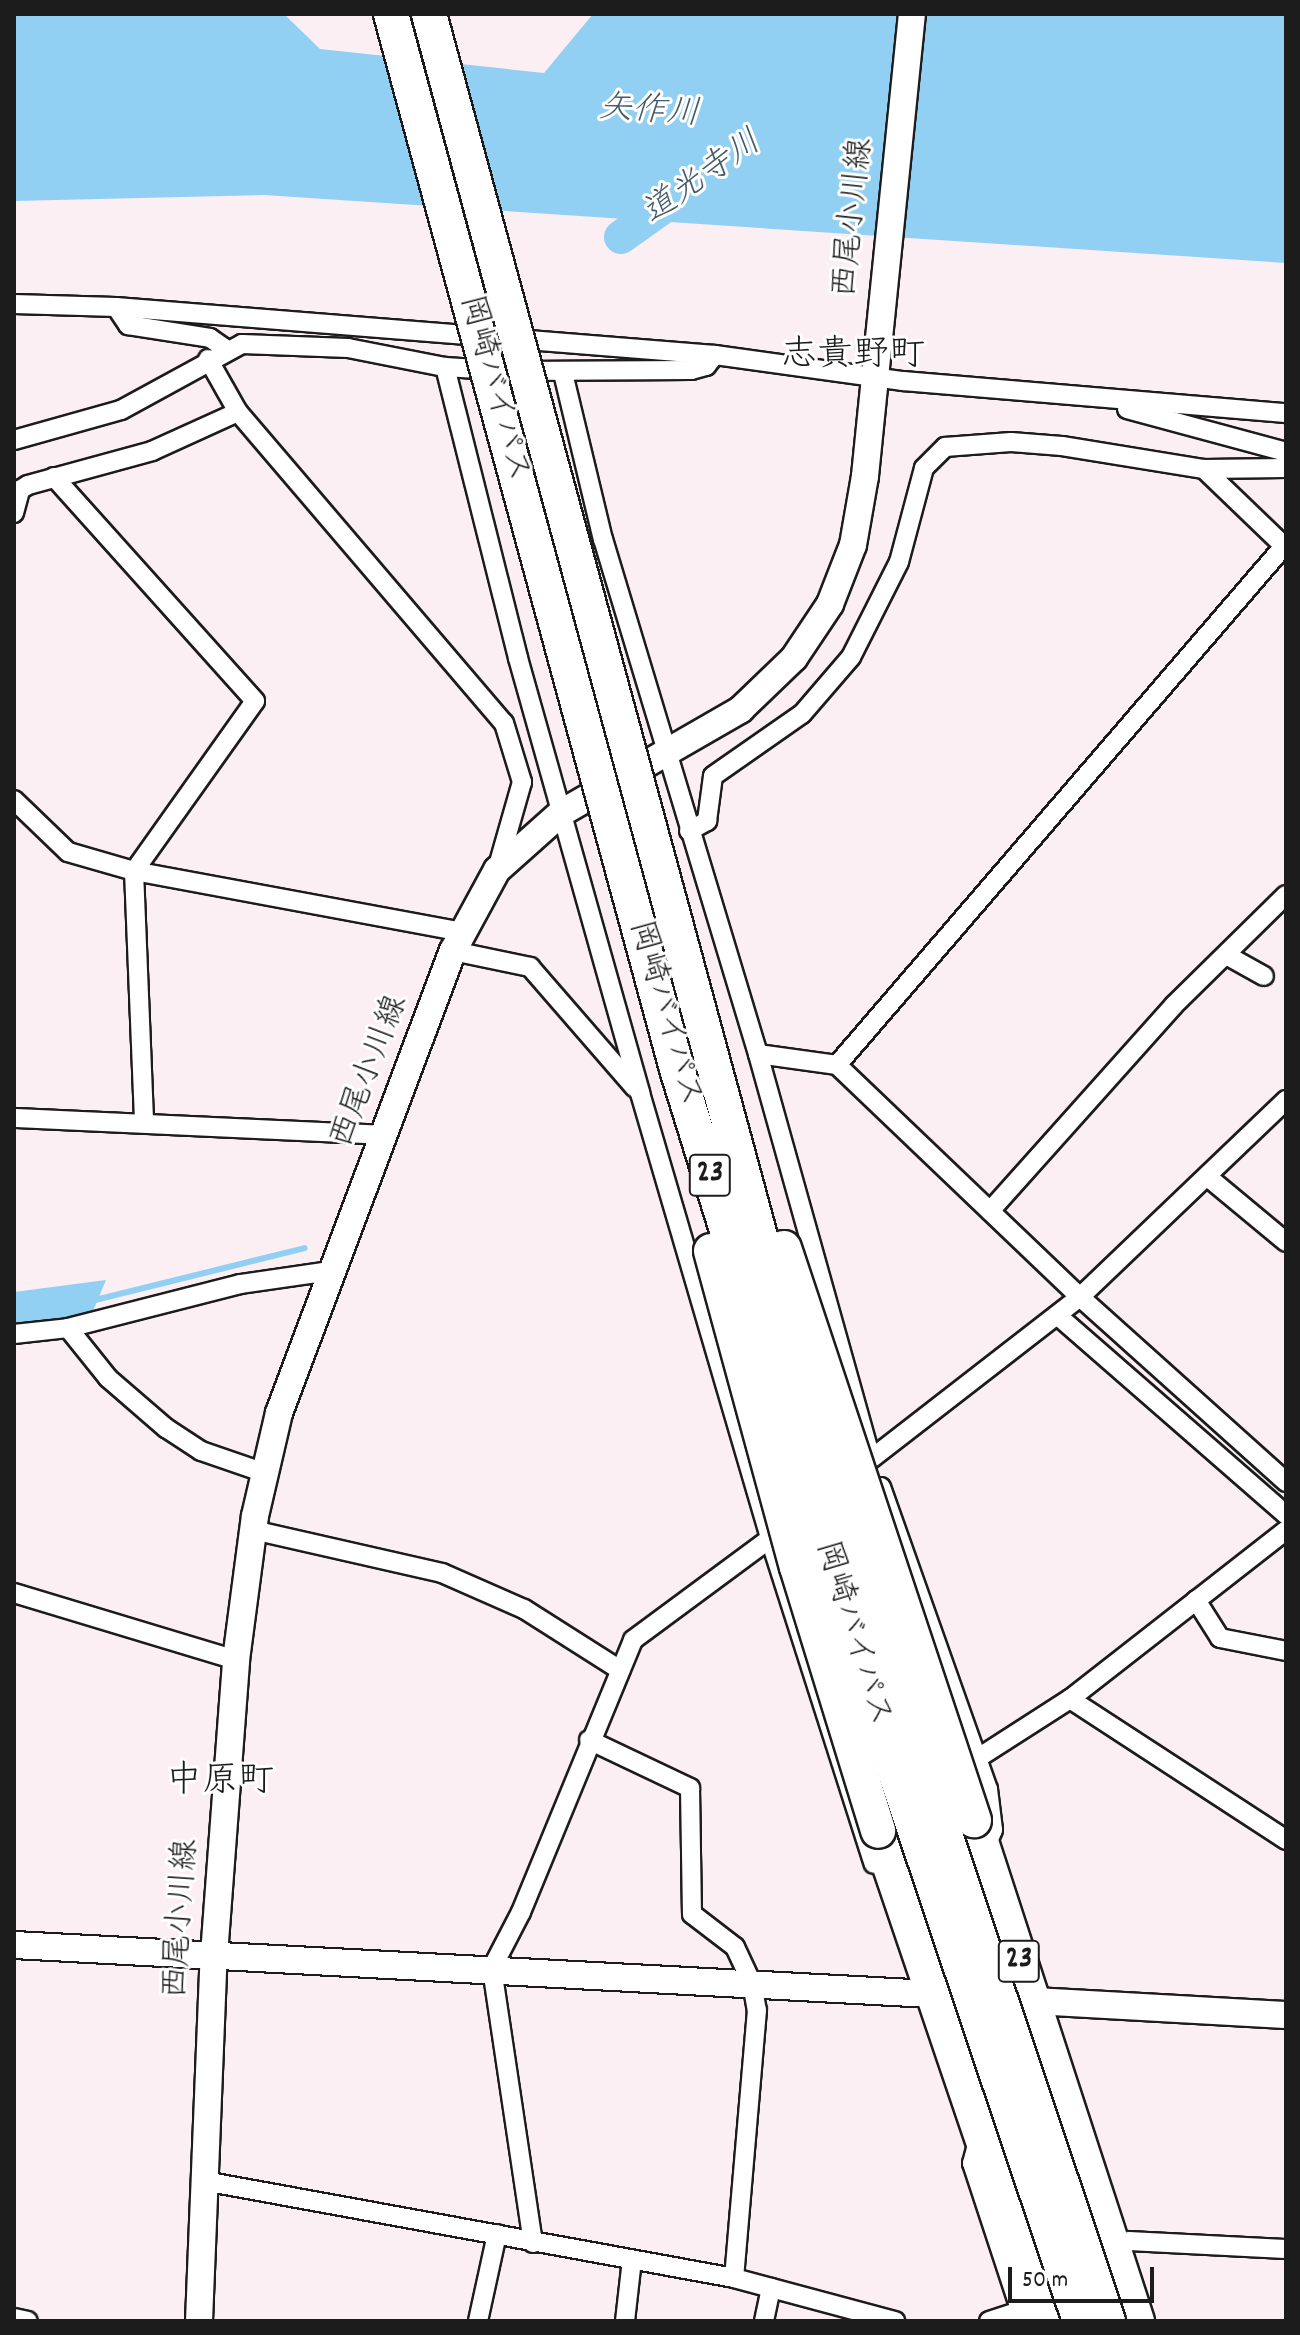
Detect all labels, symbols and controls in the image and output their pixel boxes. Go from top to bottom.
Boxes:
water label: 矢作川 [597,89,701,137]
water label: 道光寺川 [636,123,770,235]
street label: 西尾小川線 [828,136,882,300]
street label: 岡崎バイパス [450,291,536,487]
district label: 志貴野町 [781,336,925,380]
street label: 岡崎バイパス [619,916,709,1112]
street label: 西尾小川線 [324,990,418,1154]
road number: 23 [688,1149,732,1201]
street label: 岡崎バイパス [806,1537,898,1731]
district label: 中原町 [166,1762,274,1806]
street label: 西尾小川線 [158,1838,208,2000]
road number: 23 [997,1935,1041,1987]
scale bar [1012,2251,1158,2301]
text: 50 m [1022,2264,1068,2298]

